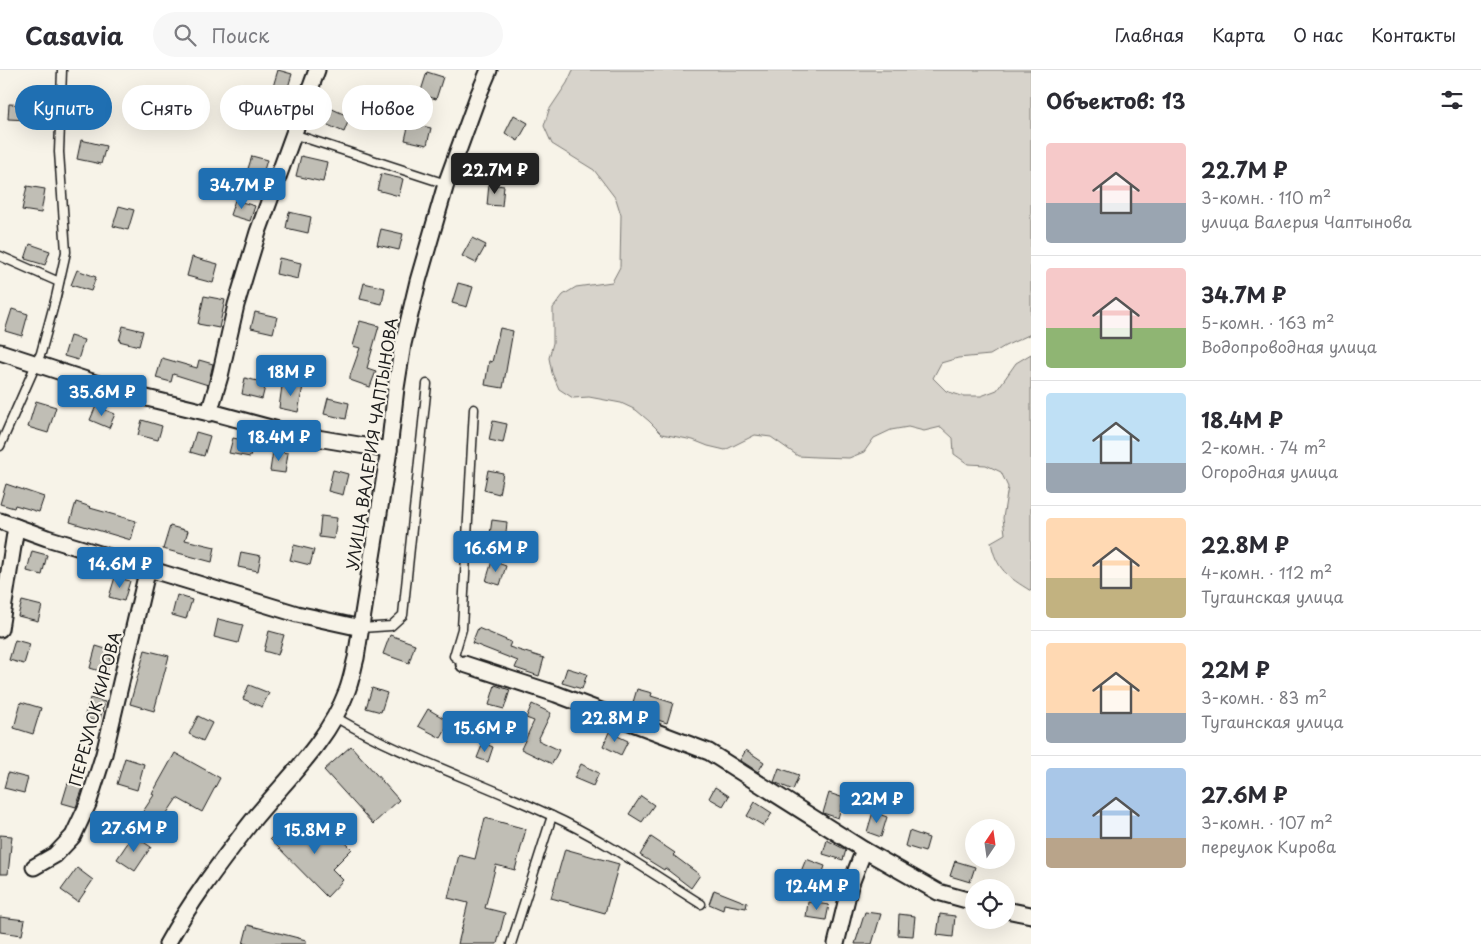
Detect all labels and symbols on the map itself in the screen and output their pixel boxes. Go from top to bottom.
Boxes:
pin: 22.7M ₽ [449,152,541,195]
pin: 34.7M ₽ [196,168,288,210]
street label: УЛИЦА ВАЛЕРИЯ ЧАПТЫНОВА [339,315,403,572]
pin: 18M ₽ [256,354,326,397]
pin: 35.6M ₽ [56,374,148,417]
pin: 18.4M ₽ [233,420,325,462]
pin: 16.6M ₽ [450,530,542,573]
pin: 14.6M ₽ [74,546,166,589]
street label: ПЕРЕУЛОК КИРОВА [62,628,126,789]
pin: 22.8M ₽ [569,700,661,743]
pin: 15.6M ₽ [439,710,531,753]
pin: 22M ₽ [842,782,912,824]
pin: 27.6M ₽ [88,810,180,853]
pin: 15.8M ₽ [269,812,361,855]
north arrow [965,819,1015,869]
pin: 12.4M ₽ [771,868,863,911]

